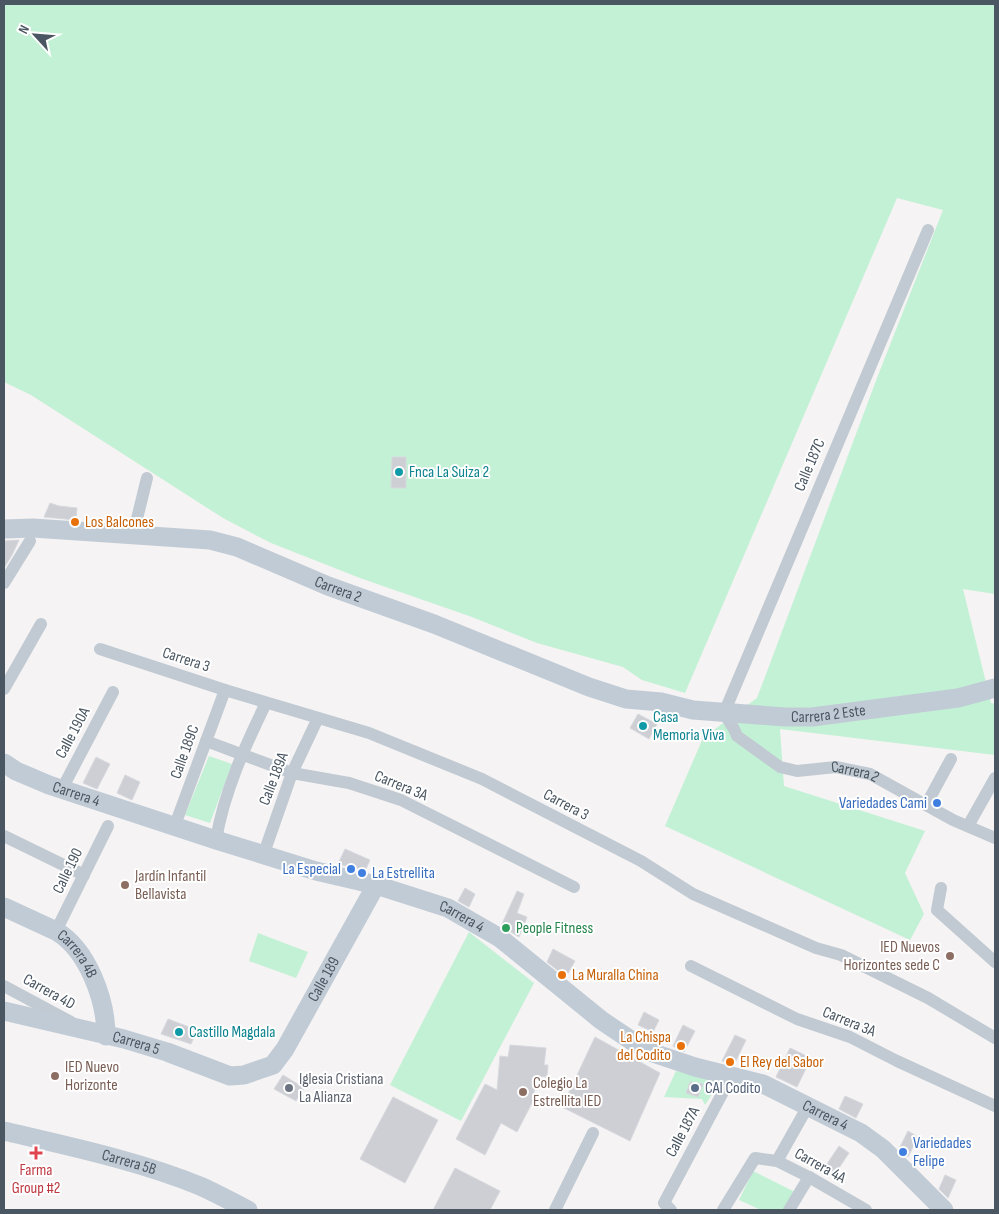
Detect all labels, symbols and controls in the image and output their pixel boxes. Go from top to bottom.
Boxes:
north arrow [10,10,60,60]
text: N [14,22,33,37]
street label: Calle 187C [790,436,830,494]
place label: Fnca La Suiza 2 [409,463,489,482]
marker: Fnca La Suiza 2 [393,466,405,478]
place label: Los Balcones [85,513,154,532]
marker: Los Balcones [69,516,81,528]
street label: Carrera 2 [312,572,364,607]
street label: Carrera 3 [160,643,212,677]
street label: Carrera 2 Este [791,701,867,727]
street label: Calle 190A [52,704,94,762]
place label: Casa Memoria Viva [653,708,724,745]
marker: Casa Memoria Viva [637,720,649,732]
street label: Calle 189C [166,722,204,782]
street label: Calle 189A [255,750,293,808]
street label: Carrera 2 [830,757,883,787]
street label: Carrera 3A [372,767,430,805]
street label: Carrera 4 [50,777,103,811]
street label: Carrera 3 [540,785,592,825]
place label: Variedades Cami [839,794,927,813]
marker: Variedades Cami [931,797,943,809]
street label: Calle 190 [49,845,87,897]
place label: La Especial [282,860,341,879]
marker: La Especial [345,863,357,875]
place label: La Estrellita [372,864,435,883]
place label: Jardín Infantil Bellavista [134,867,206,904]
marker: La Estrellita [356,867,368,879]
marker: Jardín Infantil Bellavista [119,879,131,891]
street label: Carrera 4 [437,896,488,937]
place label: People Fitness [516,919,593,938]
marker: People Fitness [500,922,512,934]
street label: Carrera 4B [53,925,102,981]
place label: IED Nuevos Horizontes sede C [843,938,940,975]
marker: IED Nuevos Horizontes sede C [944,950,956,962]
street label: Calle 189 [304,954,344,1005]
place label: La Muralla China [572,966,659,985]
marker: La Muralla China [556,969,568,981]
street label: Carrera 4D [20,970,78,1014]
street label: Carrera 3A [820,1003,878,1041]
place label: Castillo Magdala [189,1023,275,1042]
marker: Castillo Magdala [173,1026,185,1038]
street label: Carrera 5 [111,1027,162,1059]
place label: La Chispa del Codito [617,1028,671,1065]
marker: La Chispa del Codito [675,1040,687,1052]
place label: El Rey del Sabor [740,1053,824,1072]
marker: El Rey del Sabor [724,1056,736,1068]
place label: IED Nuevo Horizonte [65,1058,119,1095]
marker: IED Nuevo Horizonte [49,1070,61,1082]
place label: Iglesia Cristiana La Alianza [299,1070,383,1107]
place label: Colegio La Estrellita IED [533,1074,602,1111]
place label: CAI Codito [705,1079,761,1098]
marker: Iglesia Cristiana La Alianza [283,1082,295,1094]
marker: CAI Codito [689,1082,701,1094]
marker: Colegio La Estrellita IED [517,1086,529,1098]
street label: Carrera 4 [799,1096,852,1135]
street label: Calle 187A [662,1104,704,1160]
place label: Variedades Felipe [913,1134,972,1171]
street label: Carrera 4A [791,1144,849,1188]
street label: Carrera 5B [100,1145,159,1179]
marker: Variedades Felipe [897,1146,909,1158]
marker: Farma Group #2 [30,1147,42,1159]
place label: Farma Group #2 [12,1161,60,1198]

